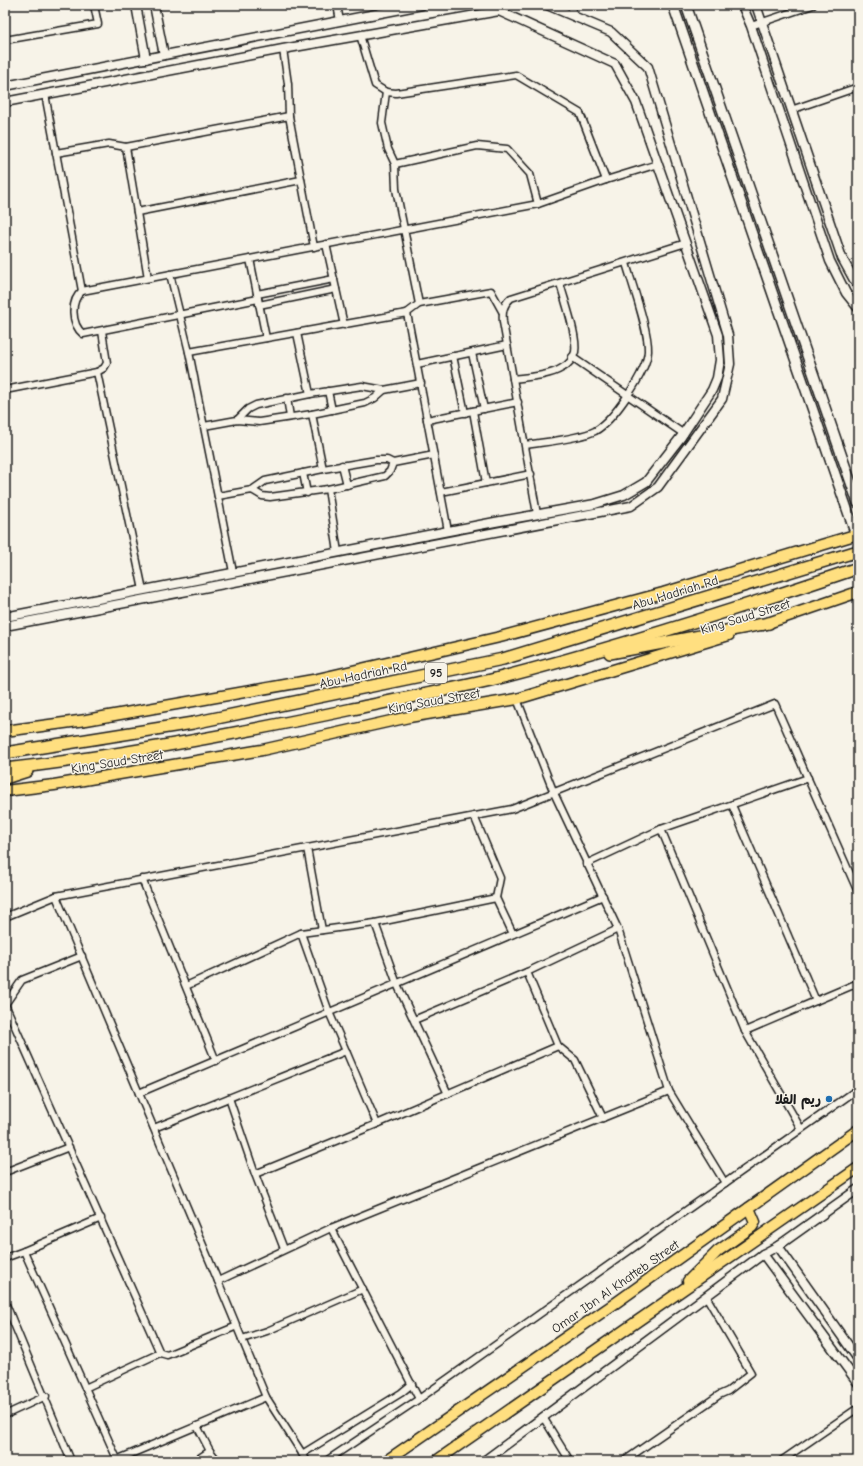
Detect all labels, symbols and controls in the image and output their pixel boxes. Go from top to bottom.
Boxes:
street label: Abu Hadriah Rd [630,572,720,613]
street label: King Saud Street [699,595,793,637]
street label: Abu Hadriah Rd [318,658,408,691]
road number: 95 [425,663,447,683]
street label: King Saud Street [387,685,482,716]
street label: King Saud Street [70,747,165,776]
place label: ريم الفلا [775,1092,821,1110]
marker: ريم الفلا [824,1094,834,1104]
street label: Omar Ibn Al Khatteb Street [549,1236,683,1336]

